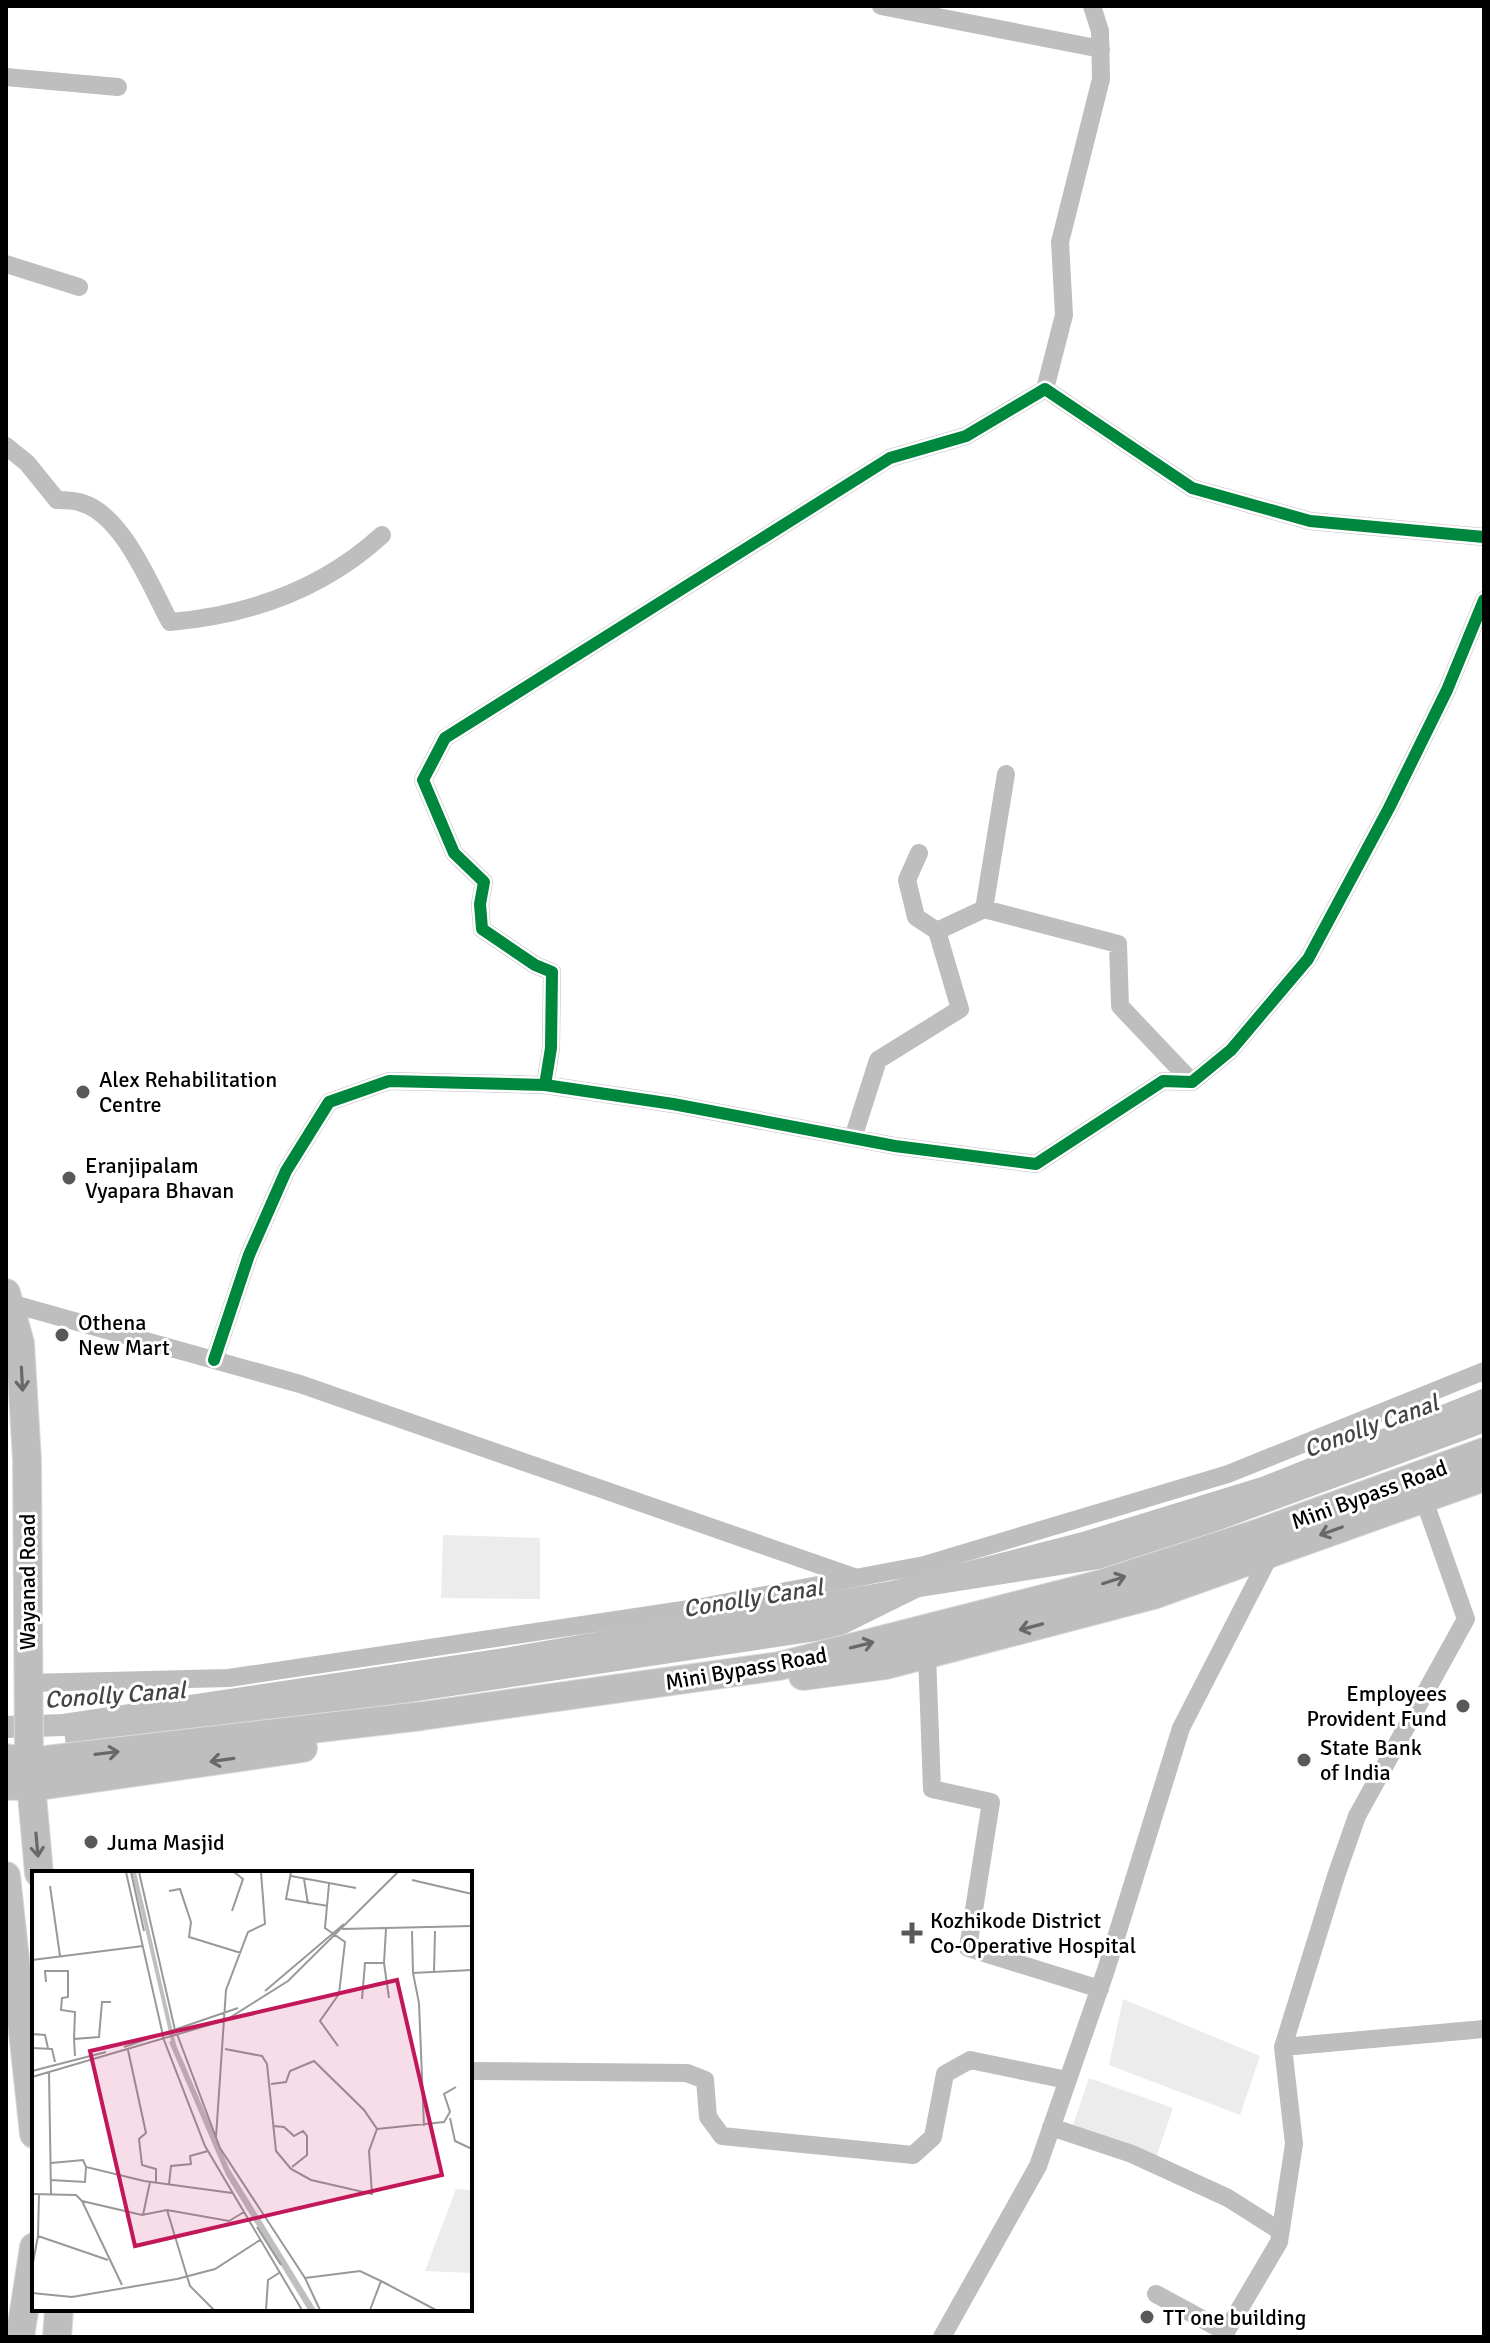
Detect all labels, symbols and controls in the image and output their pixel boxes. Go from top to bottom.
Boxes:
place label: Alex Rehabilitation Centre [99,1066,277,1118]
marker: Alex Rehabilitation Centre [74,1083,92,1101]
place label: Eranjipalam Vyapara Bhavan [85,1152,234,1204]
marker: Eranjipalam Vyapara Bhavan [60,1169,78,1187]
place label: Othena New Mart [78,1309,170,1361]
marker: Othena New Mart [53,1326,71,1344]
one-way arrow [15,1365,30,1392]
water label: Conolly Canal [1300,1387,1444,1464]
street label: Mini Bypass Road [1288,1454,1451,1535]
street label: Wayanad Road [14,1514,41,1650]
one-way arrow [1319,1524,1344,1539]
water label: Conolly Canal [681,1572,827,1624]
one-way arrow [1101,1572,1126,1586]
one-way arrow [1018,1621,1044,1636]
one-way arrow [849,1637,875,1652]
street label: Mini Bypass Road [663,1641,829,1696]
water label: Conolly Canal [44,1675,188,1715]
place label: Employees Provident Fund [1306,1680,1447,1732]
marker: Employees Provident Fund [1454,1697,1472,1715]
place label: State Bank of India [1320,1734,1422,1786]
one-way arrow [93,1745,120,1760]
marker: State Bank of India [1295,1751,1313,1769]
one-way arrow [210,1753,235,1768]
place label: Juma Masjid [107,1829,225,1856]
one-way arrow [30,1831,45,1858]
marker: Juma Masjid [82,1833,100,1851]
inset map [32,1871,472,2311]
place label: Kozhikode District Co-Operative Hospital [930,1907,1136,1959]
marker: Kozhikode District Co-Operative Hospital [901,1922,923,1944]
place label: TT one building [1163,2304,1306,2331]
marker: TT one building [1138,2308,1156,2326]

